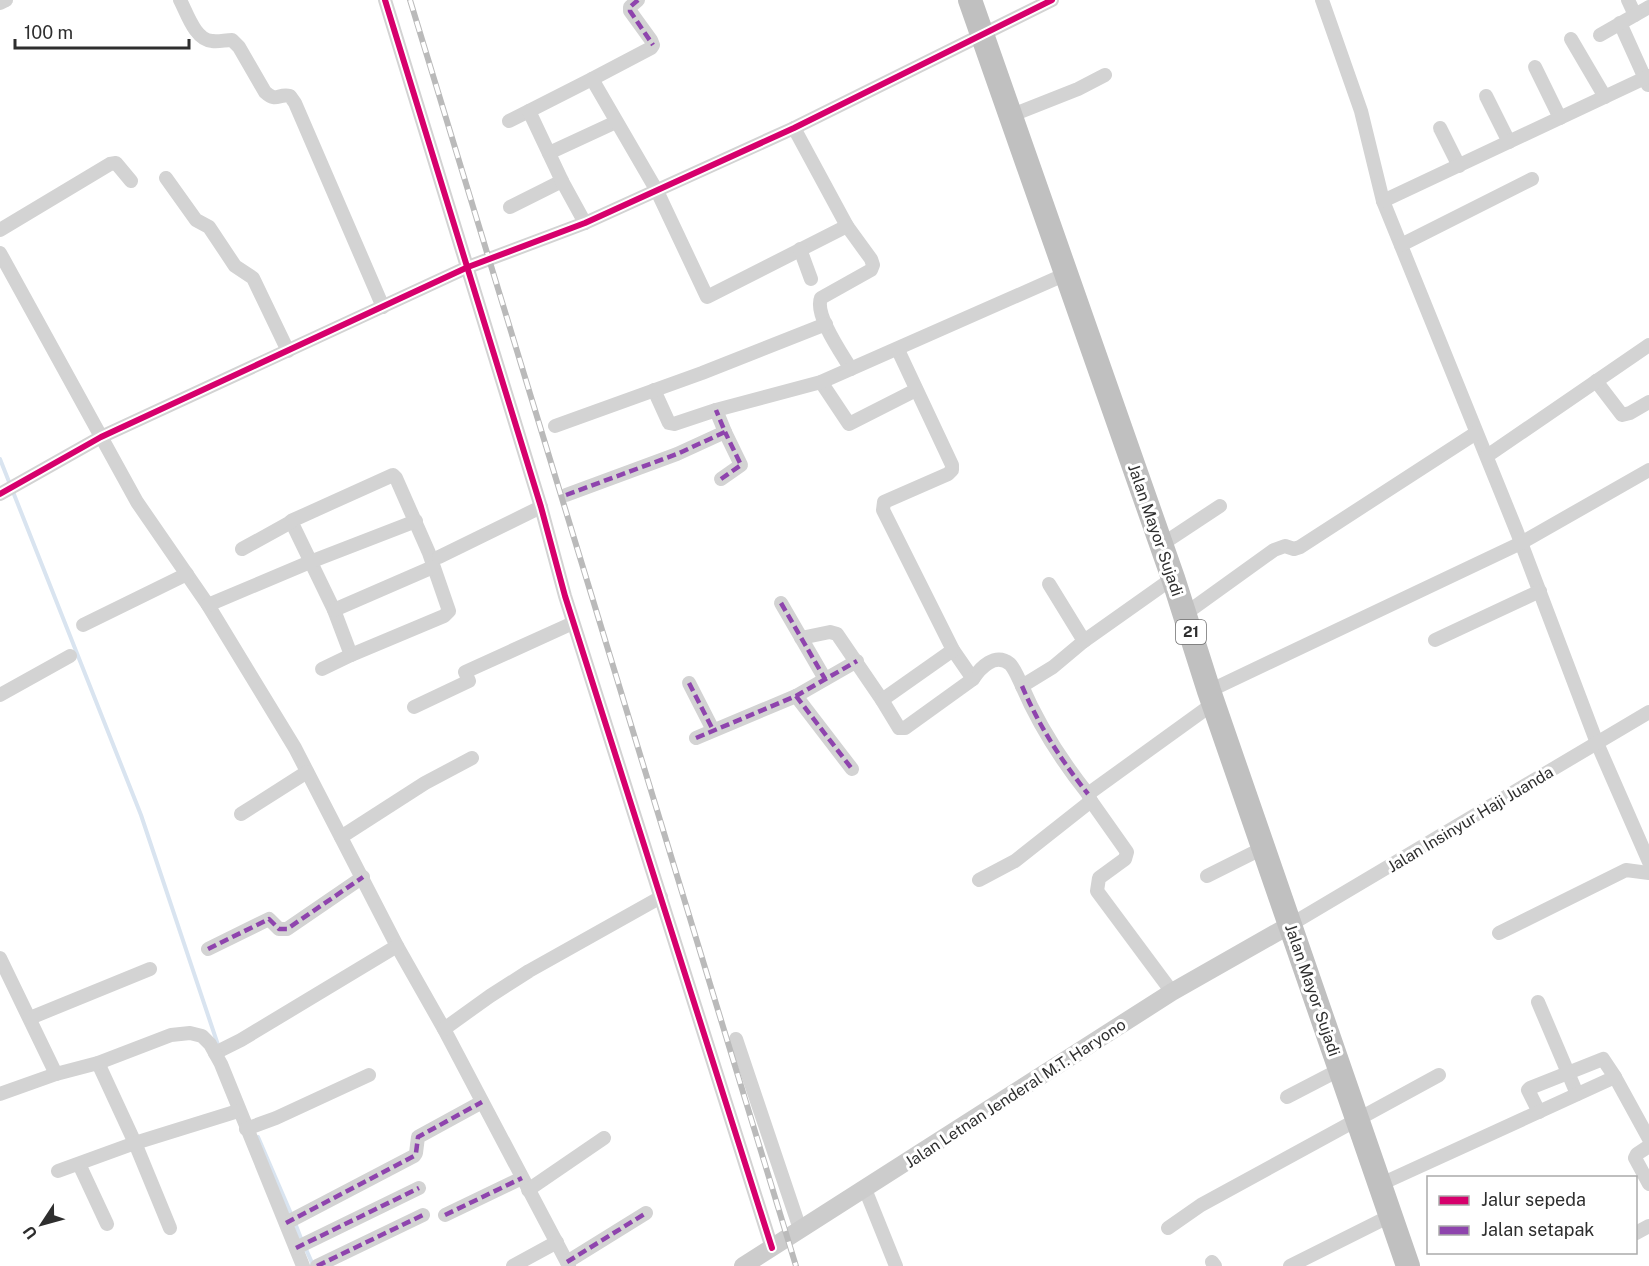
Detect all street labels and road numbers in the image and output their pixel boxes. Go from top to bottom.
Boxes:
street label: Jalan Mayor Sujadi [1124,461,1187,599]
road number: 21 [1176,620,1206,644]
street label: Jalan Insinyur Haji Juanda [1384,762,1557,876]
street label: Jalan Mayor Sujadi [1281,921,1344,1059]
street label: Jalan Letnan Jenderal M.T. Haryono [901,1015,1129,1172]

